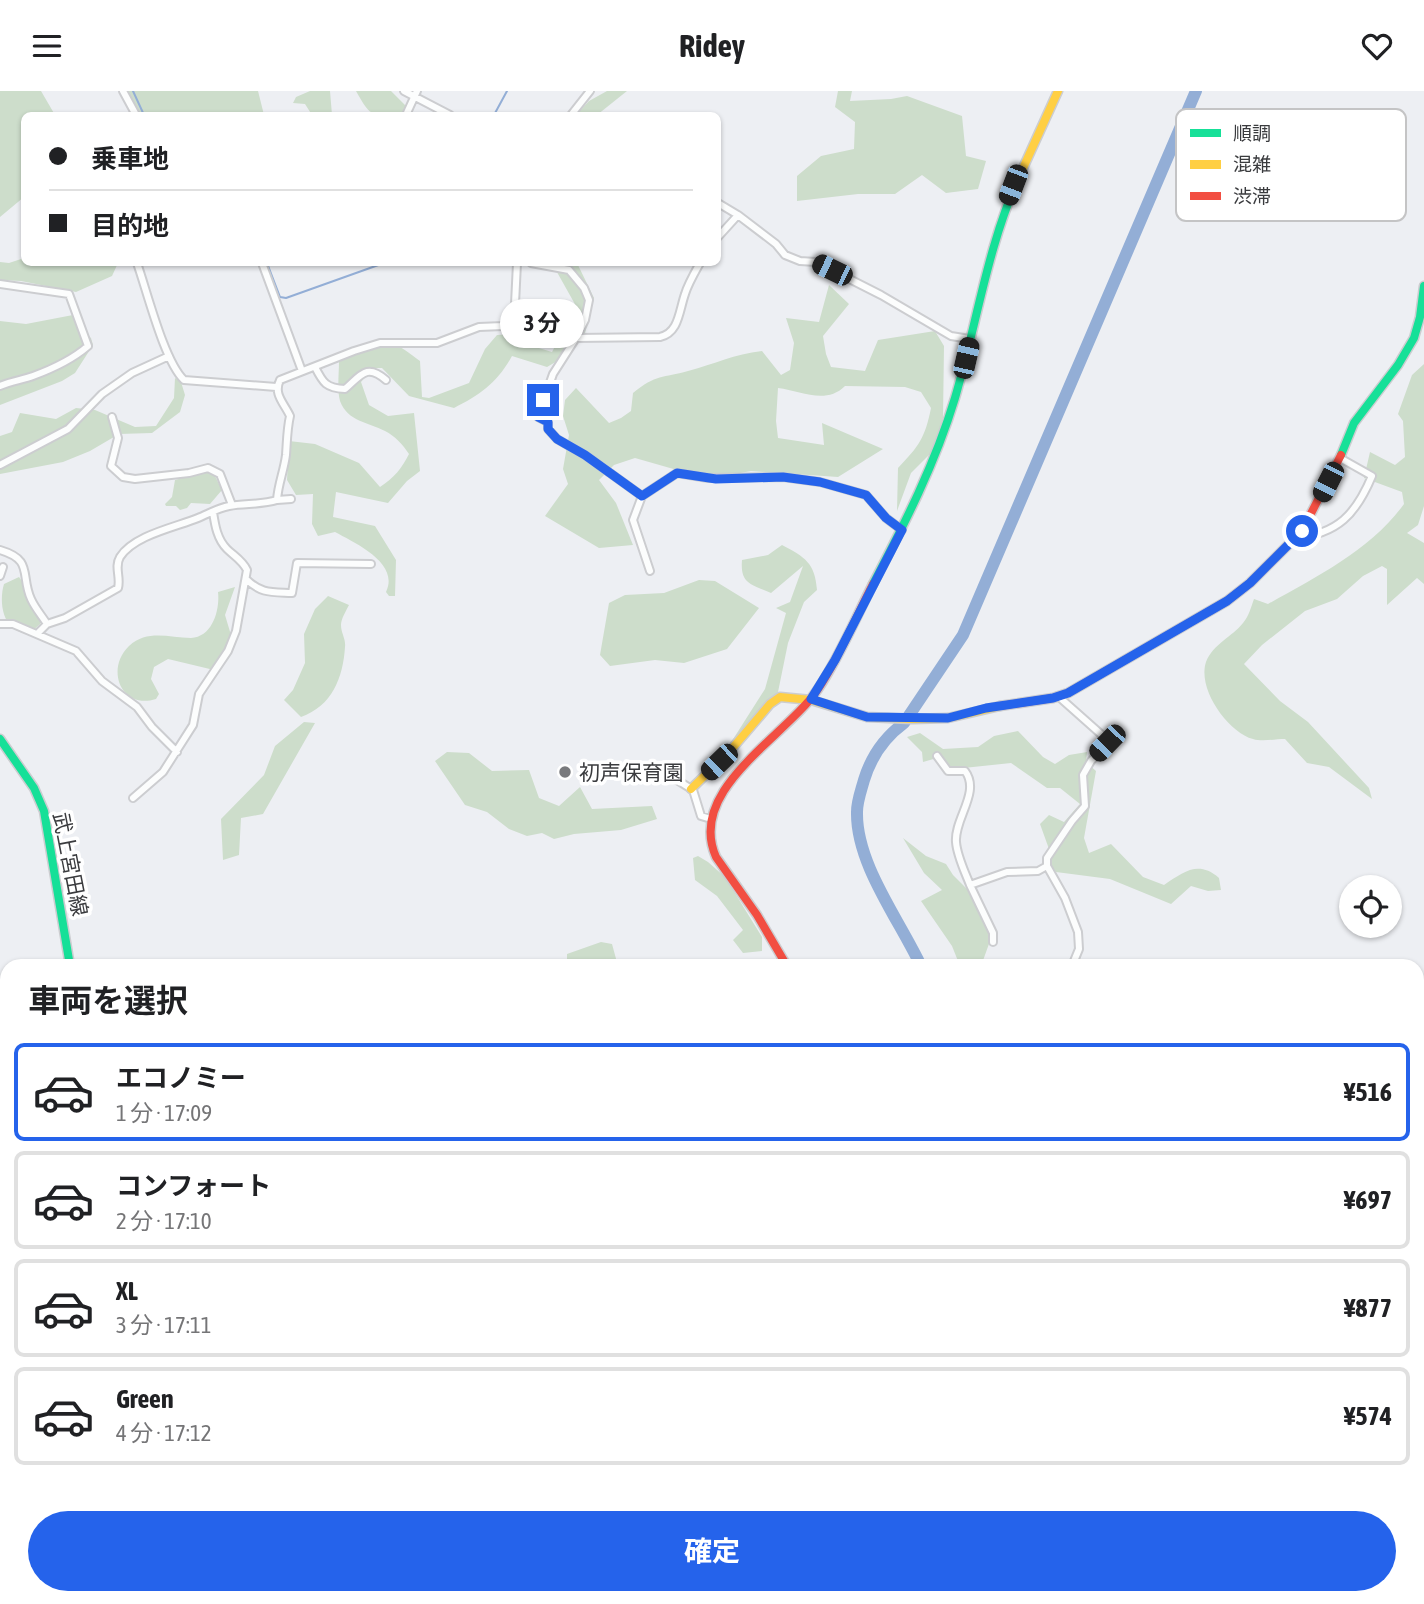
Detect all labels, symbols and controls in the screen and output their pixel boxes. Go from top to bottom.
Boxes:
icon: menu [28,27,66,65]
text: Ridey [679,27,745,64]
icon: heart [1358,27,1396,65]
legend [1176,109,1406,221]
text: 順調 [1233,122,1271,144]
text: 乗車地 [91,144,169,174]
text: 混雑 [1233,153,1271,175]
car [996,162,1031,208]
text: 渋滞 [1233,185,1271,207]
text: 目的地 [91,211,169,241]
car [809,251,856,289]
callout: 3 分 [501,299,585,347]
text: 3 分 [524,310,560,336]
car [952,335,981,381]
route end [527,384,559,416]
car [1310,459,1347,505]
route start [1286,515,1318,547]
car [1085,721,1130,765]
car [697,740,742,784]
place label: 初声保育園 [579,760,684,784]
marker: 初声保育園 [557,764,573,780]
street label: 武上宮田線 [49,810,93,918]
map controls [1339,875,1402,938]
button: locate [1339,875,1402,938]
text: 車両を選択 [28,982,188,1019]
icon: car [32,1061,95,1124]
text: エコノミー [116,1063,246,1093]
text: ¥516 [1344,1077,1392,1107]
text: 1 分 · 17:09 [116,1100,212,1126]
icon: car [32,1169,95,1232]
text: コンフォート [116,1171,271,1201]
text: ¥697 [1344,1185,1392,1215]
text: 2 分 · 17:10 [116,1208,212,1234]
text: XL [116,1276,138,1306]
icon: car [32,1277,95,1340]
text: ¥877 [1344,1293,1392,1323]
text: 3 分 · 17:11 [116,1312,212,1338]
text: Green [116,1384,174,1414]
icon: car [32,1385,95,1448]
text: ¥574 [1344,1401,1392,1431]
text: 4 分 · 17:12 [116,1420,212,1446]
button: 確定 [28,1511,1396,1591]

